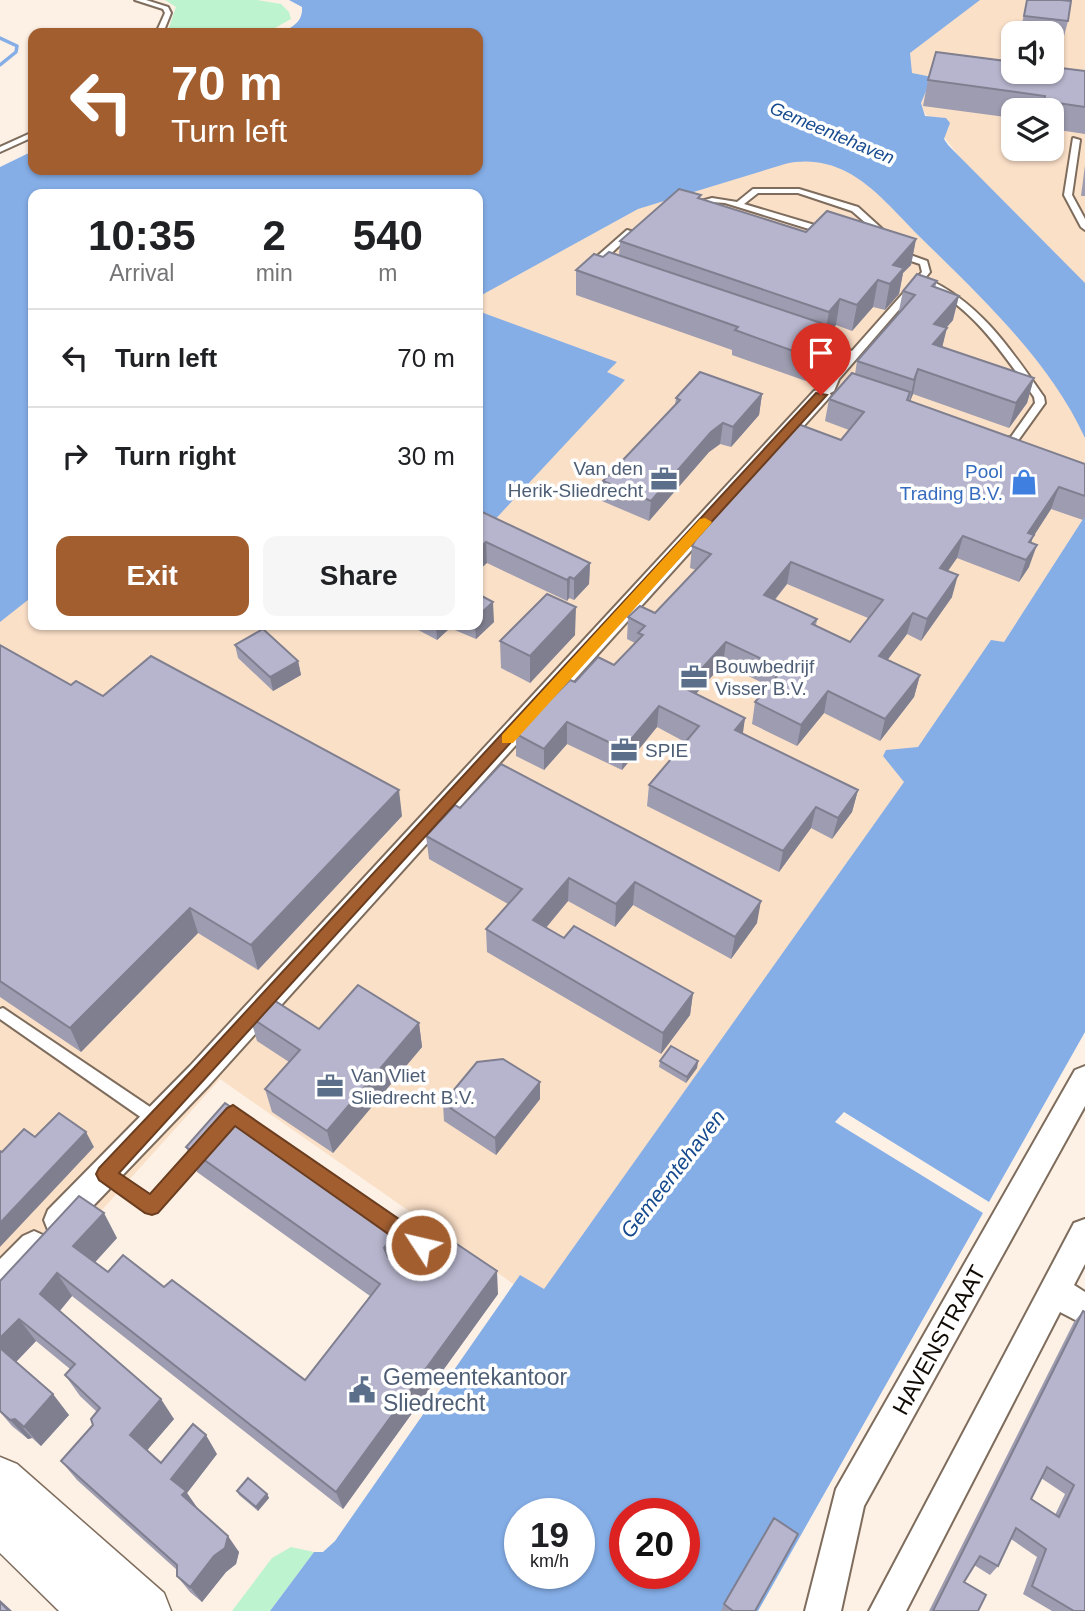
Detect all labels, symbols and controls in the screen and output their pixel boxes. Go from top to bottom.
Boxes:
map controls [1001,21,1064,161]
button: sound [1001,21,1064,84]
icon: left [56,56,147,147]
text: 70 m [171,56,283,110]
water label: Gemeentehaven [767,98,897,168]
button: layers [1001,98,1064,161]
text: Turn left [171,113,287,149]
text: 10:35 [88,212,196,259]
text: 2 [262,212,286,259]
text: 540 [353,212,423,259]
text: Arrival [109,260,174,286]
text: min [256,260,293,286]
text: m [378,260,397,286]
pin [791,323,851,395]
icon: arrive [802,334,840,372]
icon: left [56,339,94,377]
text: Turn left [115,343,217,373]
text: 70 m [397,343,455,373]
icon: right [56,437,94,475]
text: Turn right [115,441,236,471]
text: 30 m [397,441,455,471]
place label: Van den Herik-Sliedrecht [508,458,644,501]
place label: Pool Trading B.V. [900,461,1003,504]
office icon: Van den Herik-Sliedrecht [649,464,679,494]
shop icon: Pool Trading B.V. [1009,467,1039,497]
button: Exit [56,536,249,616]
button: Share [263,536,455,616]
place label: Bouwbedrijf Visser B.V. [715,656,815,699]
office icon: Bouwbedrijf Visser B.V. [679,662,709,692]
office icon: SPIE [609,735,639,765]
place label: SPIE [645,740,688,761]
place label: Van Vliet Sliedrecht B.V. [351,1065,475,1108]
office icon: Van Vliet Sliedrecht B.V. [315,1071,345,1101]
water label: Gemeentehaven [616,1105,729,1242]
position arrow [384,1208,458,1282]
street label: HAVENSTRAAT [887,1261,991,1419]
place label: Gemeentekantoor Sliedrecht [383,1364,567,1416]
public building icon: Gemeentekantoor Sliedrecht [347,1375,377,1405]
speed limit sign: 20 [609,1498,700,1589]
text: 19 [530,1515,569,1554]
text: km/h [530,1551,569,1571]

